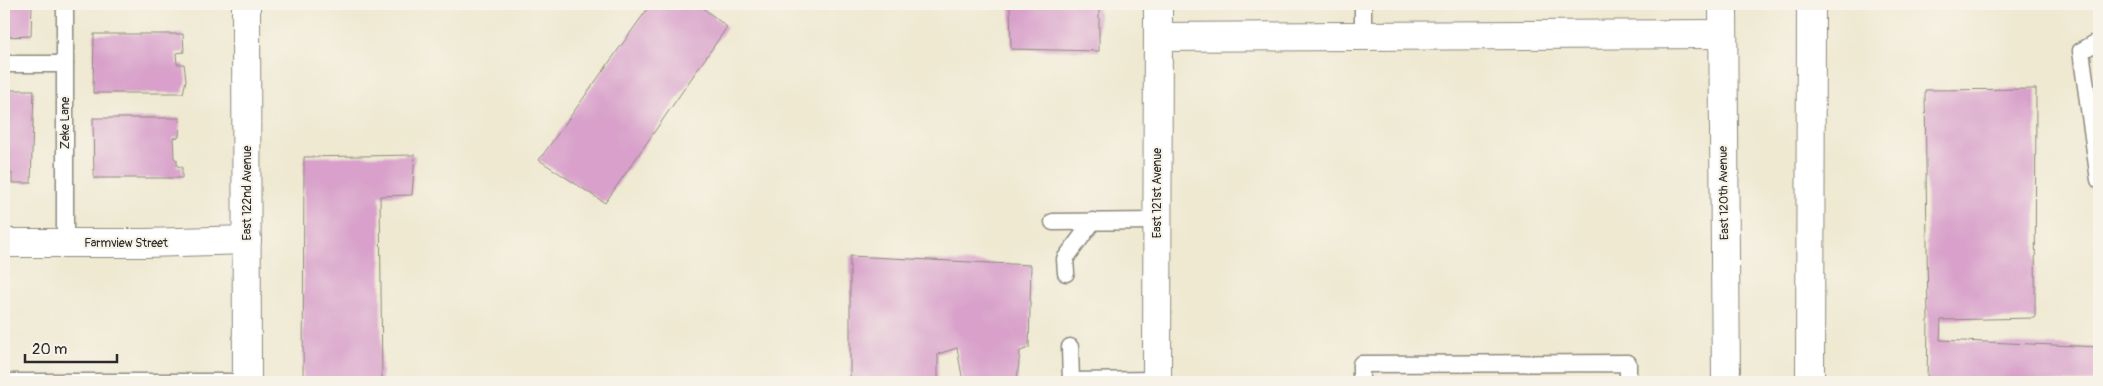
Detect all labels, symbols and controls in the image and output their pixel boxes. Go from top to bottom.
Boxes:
street label: Zeke Lane [58,97,73,149]
street label: East 122nd Avenue [240,145,255,240]
street label: East 120th Avenue [1716,146,1732,240]
street label: East 121st Avenue [1150,148,1165,238]
street label: Farmview Street [84,236,168,251]
scale bar [25,331,118,363]
text: 20 m [32,340,67,359]

